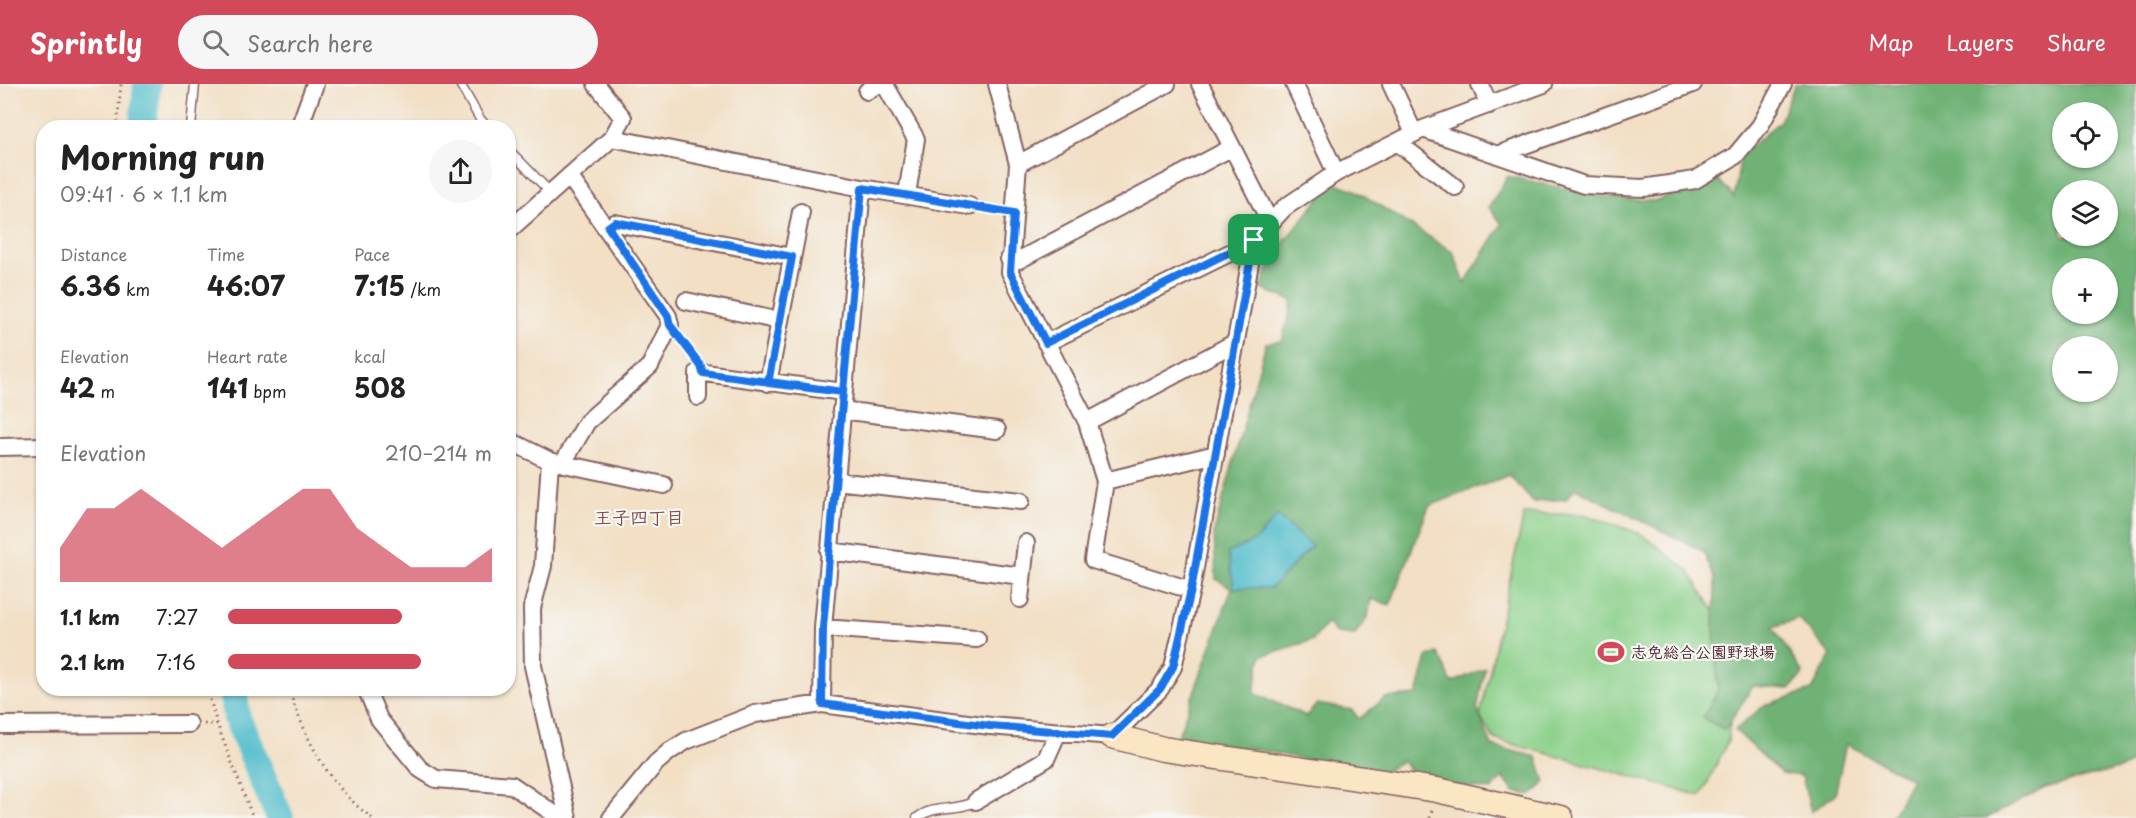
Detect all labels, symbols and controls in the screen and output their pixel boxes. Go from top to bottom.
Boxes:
search box [178,15,598,69]
text: Sprintly [30,21,142,64]
icon: search [199,26,232,59]
text: Search here [247,26,373,59]
text: Map [1869,26,1913,58]
text: Layers [1946,26,2014,58]
text: Share [2047,26,2106,58]
map controls [2052,102,2118,402]
button: locate [2052,102,2118,168]
text: Morning run [60,131,265,181]
button: share [429,140,492,203]
text: 09:41 · 6 × 1.1 km [60,179,228,209]
button: layers [2052,180,2118,246]
pin [1228,214,1279,265]
icon: arrive [1237,223,1270,256]
text: Distance [60,242,127,266]
text: Time [207,242,245,266]
text: Pace [354,242,390,266]
button: + [2052,258,2118,324]
text: 6.36 [60,266,121,305]
text: 46:07 [207,266,285,305]
text: 7:15 [354,266,405,305]
text: km [121,277,150,301]
text: /km [405,277,441,301]
button: − [2052,336,2118,402]
text: Elevation [60,344,129,368]
text: Heart rate [207,344,288,368]
text: kcal [354,344,386,368]
text: 42 [60,368,95,407]
text: 141 [207,368,248,407]
text: 508 [354,368,406,407]
text: m [95,379,115,403]
text: bpm [248,379,287,403]
text: Elevation [60,438,146,468]
text: 210–214 m [385,438,492,468]
district label: 王子四丁目 [594,503,684,530]
text: 1.1 km [60,602,120,632]
text: 7:27 [156,602,198,632]
sports icon: 志免総合公園野球場 [1596,637,1626,667]
place label: 志免総合公園野球場 [1631,639,1775,663]
text: 2.1 km [60,647,125,677]
text: 7:16 [156,647,196,677]

